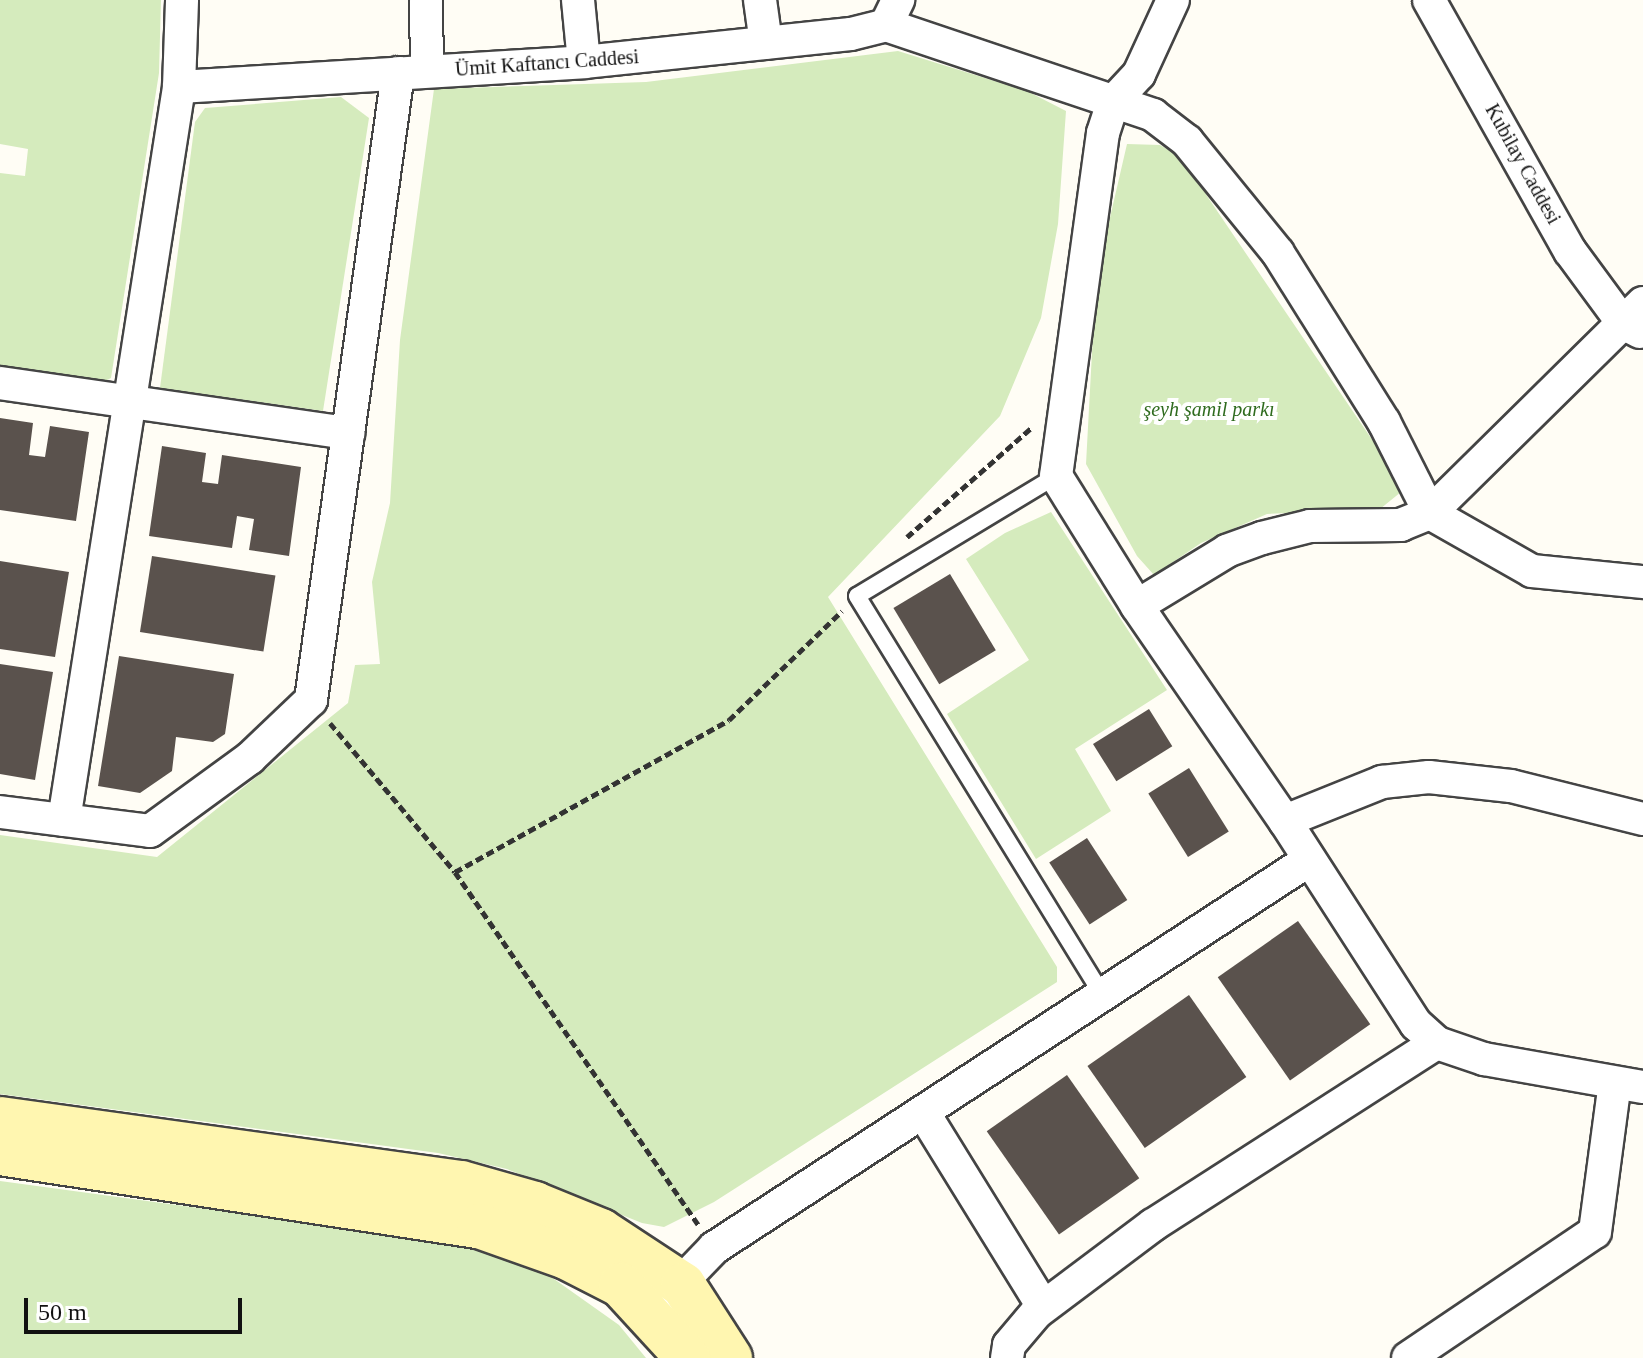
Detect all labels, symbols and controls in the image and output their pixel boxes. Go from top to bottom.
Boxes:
street label: Ümit Kaftancı Caddesi [454,45,640,81]
street label: Kubilay Caddesi [1480,100,1566,228]
park label: şeyh şamil parkı [1143,397,1275,421]
scale bar [28,1282,246,1332]
text: 50 m [38,1299,87,1325]

